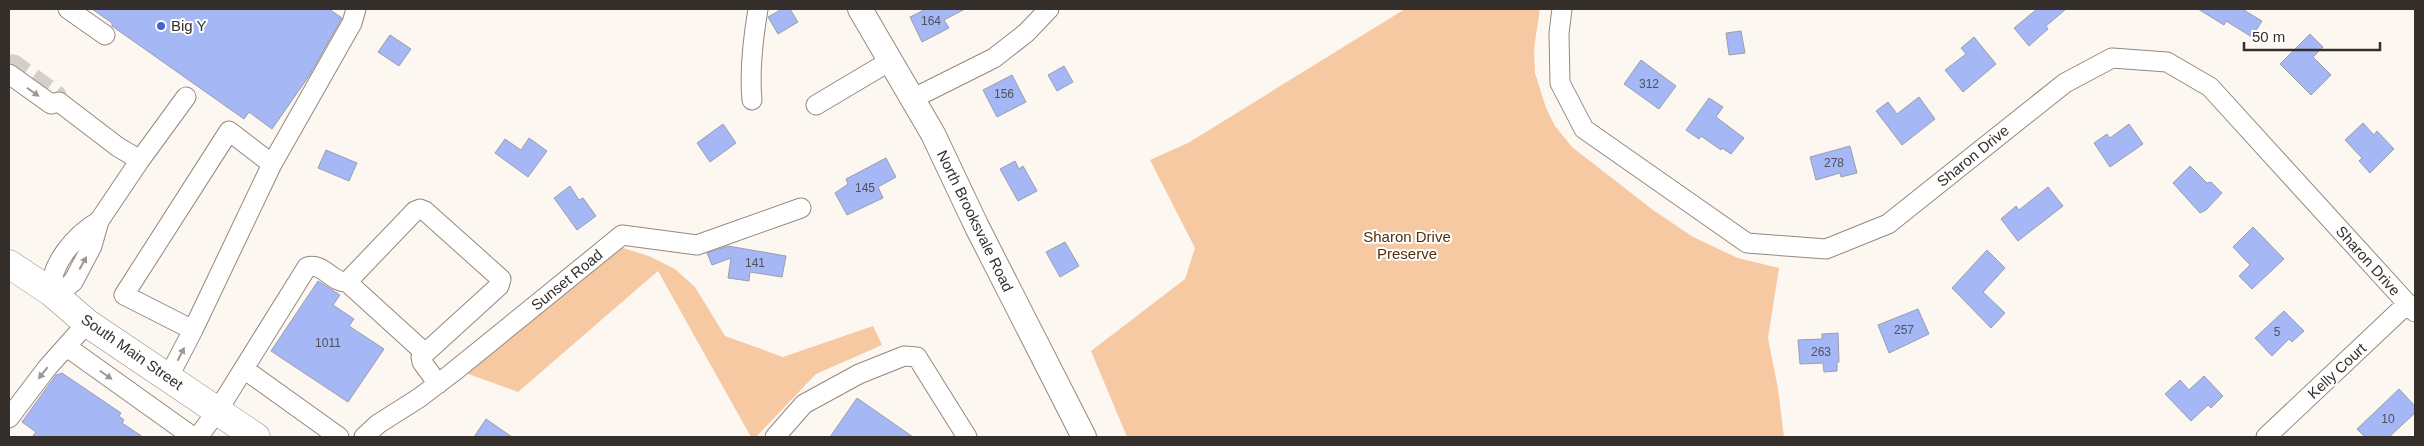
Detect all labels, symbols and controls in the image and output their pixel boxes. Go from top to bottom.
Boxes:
house number: 164 [921,14,941,28]
place label: Big Y [171,17,207,34]
marker: Big Y [155,20,167,32]
scale bar [2244,20,2380,52]
text: 50 m [2252,28,2285,45]
house number: 312 [1639,77,1659,91]
one-way arrow [26,87,40,97]
house number: 156 [994,87,1014,101]
street label: Sharon Drive [1933,121,2012,190]
street label: North Brooksvale Road [934,147,1017,294]
house number: 278 [1824,156,1844,170]
house number: 145 [855,181,875,195]
street label: Sharon Drive [2333,222,2404,299]
park label: Sharon Drive Preserve [1363,228,1451,262]
street label: Sunset Road [528,246,606,314]
one-way arrow [79,256,87,271]
house number: 141 [745,256,765,270]
street label: South Main Street [78,310,187,393]
house number: 257 [1894,323,1914,337]
house number: 5 [2274,325,2281,339]
house number: 1011 [315,336,341,350]
street label: Kelly Court [2304,339,2370,402]
house number: 263 [1811,345,1831,359]
one-way arrow [177,347,185,361]
one-way arrow [38,366,49,379]
one-way arrow [99,370,113,380]
house number: 10 [2381,412,2395,426]

